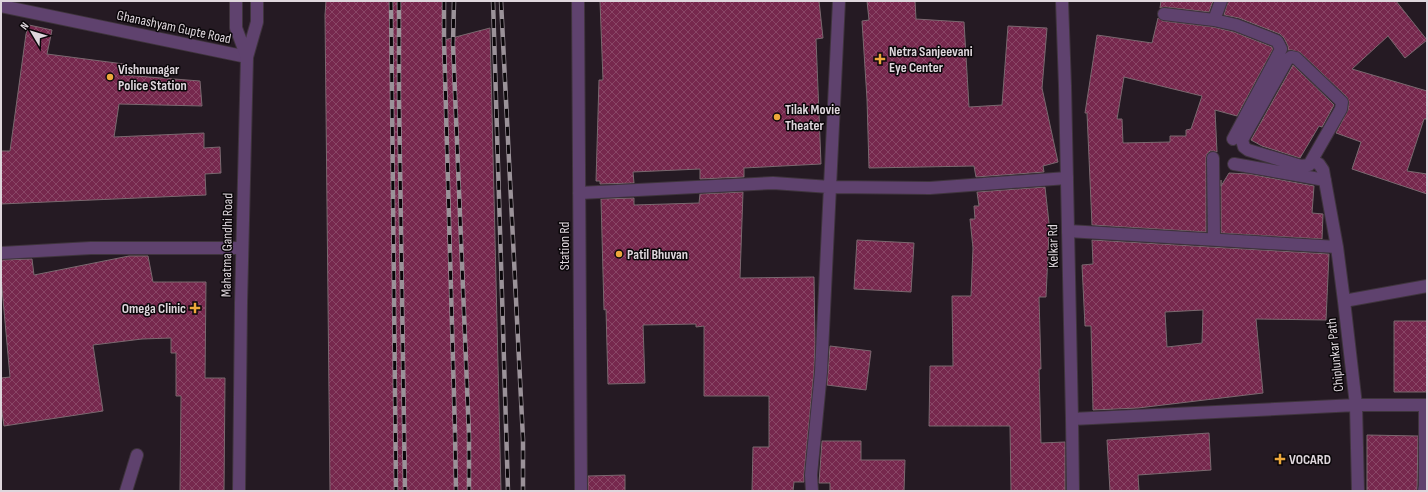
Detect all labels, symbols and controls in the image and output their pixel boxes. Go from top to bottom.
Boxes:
street label: Ghanashyam Gupte Road [115,7,233,47]
north arrow [12,12,52,52]
text: N [18,20,32,32]
place label: Netra Sanjeevani Eye Center [889,43,973,76]
marker: Netra Sanjeevani Eye Center [874,53,886,65]
place label: Vishnunagar Police Station [118,61,187,94]
marker: Vishnunagar Police Station [105,72,115,82]
place label: Tilak Movie Theater [785,101,840,134]
marker: Tilak Movie Theater [772,112,782,122]
street label: Mahatma Gandhi Road [218,193,236,297]
street label: Station Rd [556,222,573,270]
street label: Kelkar Rd [1044,224,1062,268]
place label: Patil Bhuvan [627,246,688,263]
marker: Patil Bhuvan [614,249,624,259]
place label: Omega Clinic [122,300,186,317]
marker: Omega Clinic [189,302,201,314]
street label: Chiplunkar Path [1323,317,1347,393]
place label: VOCARD [1289,451,1331,468]
marker: VOCARD [1274,453,1286,465]

